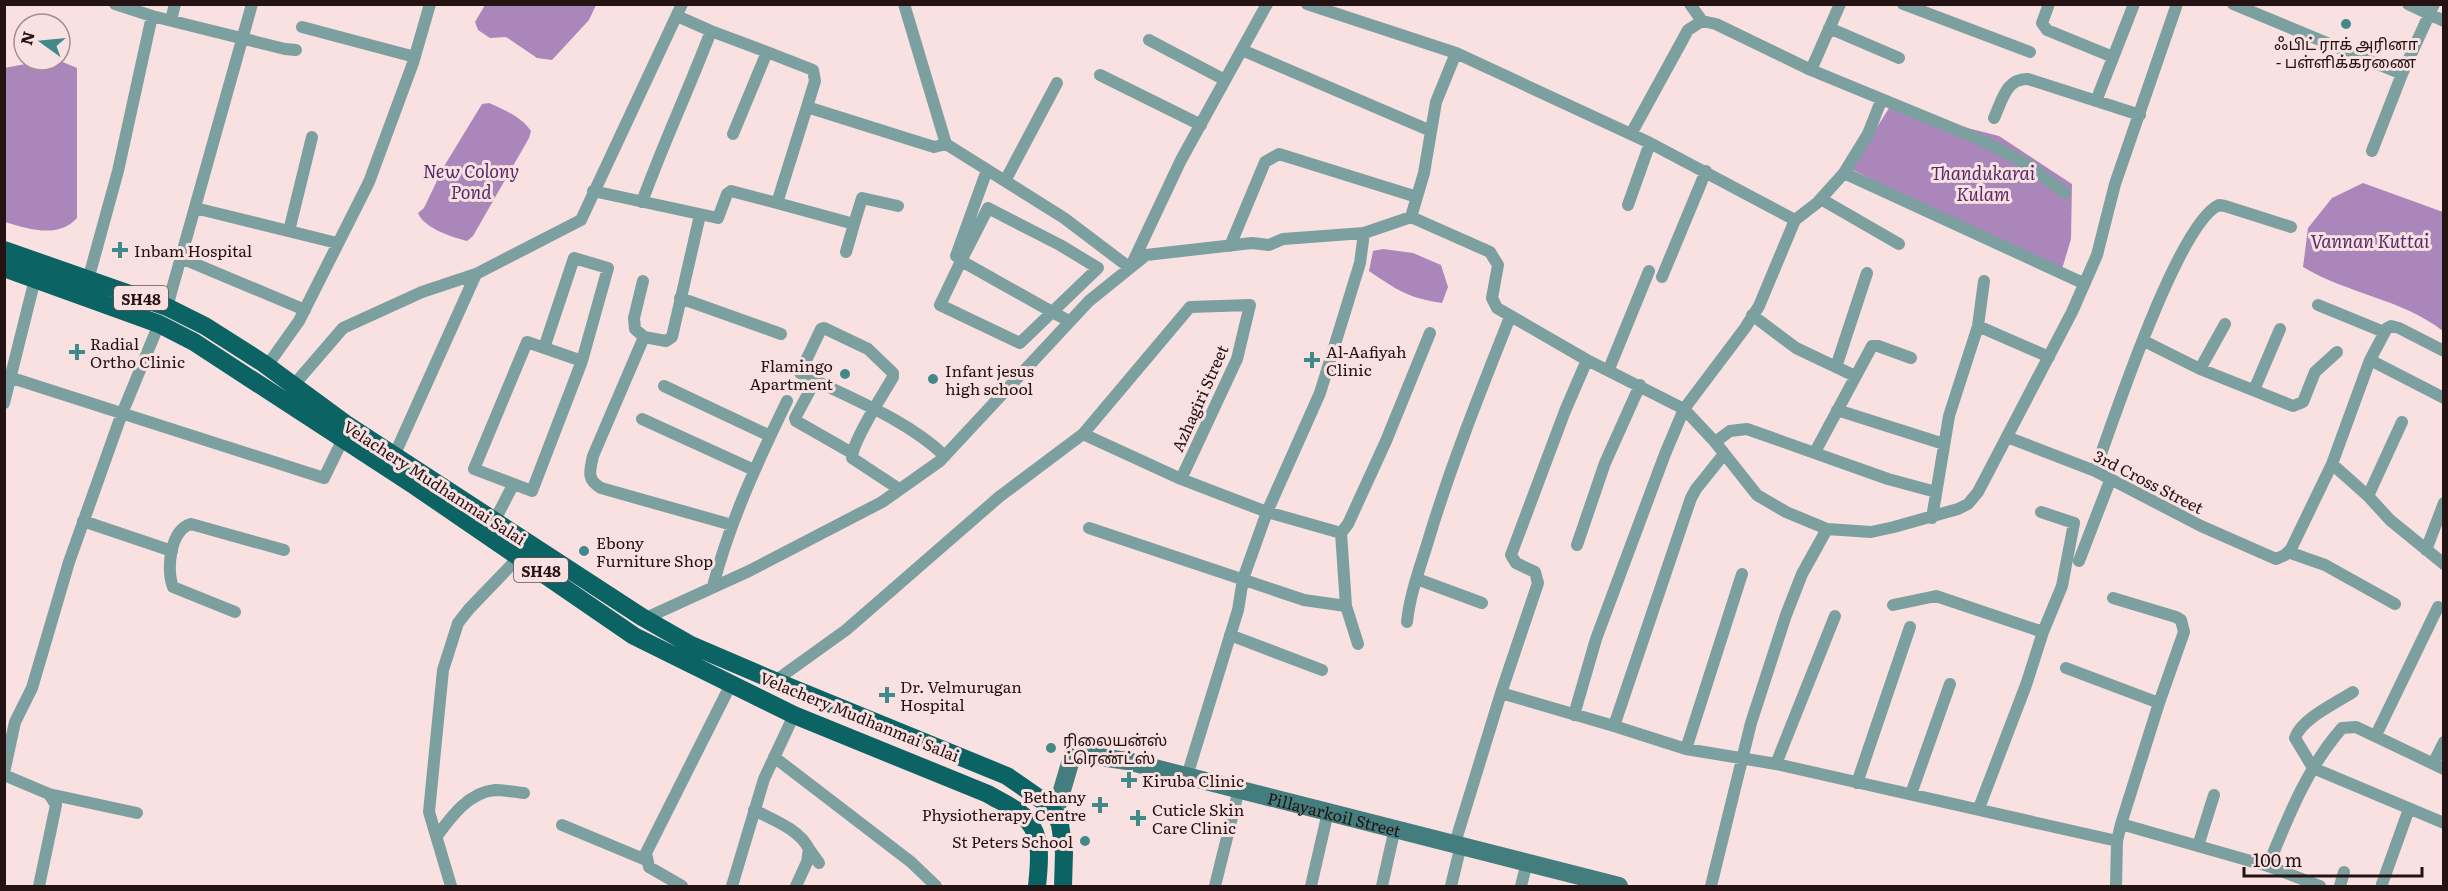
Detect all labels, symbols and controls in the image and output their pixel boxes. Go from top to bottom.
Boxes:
north arrow [12,12,72,72]
marker: ஃபிட் ராக் அரினா - பள்ளிக்கரணை [2339,17,2353,31]
text: N [13,28,40,47]
place label: ஃபிட் ராக் அரினா - பள்ளிக்கரணை [2274,31,2418,73]
water label: New Colony Pond [423,157,519,205]
water label: Thandukarai Kulam [1931,159,2036,207]
water label: Vannan Kuttai [2311,227,2430,254]
place label: Inbam Hospital [134,238,252,262]
marker: Inbam Hospital [111,241,129,259]
road number: SH48 [114,286,168,310]
place label: Radial Ortho Clinic [90,331,185,373]
place label: Al-Aafiyah Clinic [1326,339,1407,381]
street label: Azhagiri Street [1165,340,1234,455]
marker: Radial Ortho Clinic [68,343,86,361]
marker: Al-Aafiyah Clinic [1303,351,1321,369]
place label: Flamingo Apartment [749,353,834,395]
place label: Infant jesus high school [945,358,1034,400]
marker: Flamingo Apartment [838,367,852,381]
marker: Infant jesus high school [926,372,940,386]
street label: Velachery Mudhanmai Salai [339,414,531,550]
street label: 3rd Cross Street [2090,443,2208,519]
place label: Ebony Furniture Shop [596,530,713,572]
marker: Ebony Furniture Shop [577,544,591,558]
road number: SH48 [514,558,568,582]
street label: Velachery Mudhanmai Salai [757,665,963,767]
place label: Dr. Velmurugan Hospital [900,674,1022,716]
marker: Dr. Velmurugan Hospital [878,686,896,704]
place label: ரிலையன்ஸ் ட்ரெண்ட்ஸ் [1063,727,1167,769]
marker: ரிலையன்ஸ் ட்ரெண்ட்ஸ் [1044,741,1058,755]
place label: Kiruba Clinic [1142,768,1244,792]
marker: Kiruba Clinic [1120,771,1138,789]
place label: Bethany Physiotherapy Centre [922,784,1087,826]
street label: Pillayarkoil Street [1265,785,1404,842]
marker: Bethany Physiotherapy Centre [1091,796,1109,814]
place label: Cuticle Skin Care Clinic [1152,797,1245,839]
marker: Cuticle Skin Care Clinic [1129,809,1147,827]
place label: St Peters School [952,829,1073,853]
marker: St Peters School [1078,834,1092,848]
scale bar [2244,840,2422,878]
text: 100 m [2253,846,2302,873]

